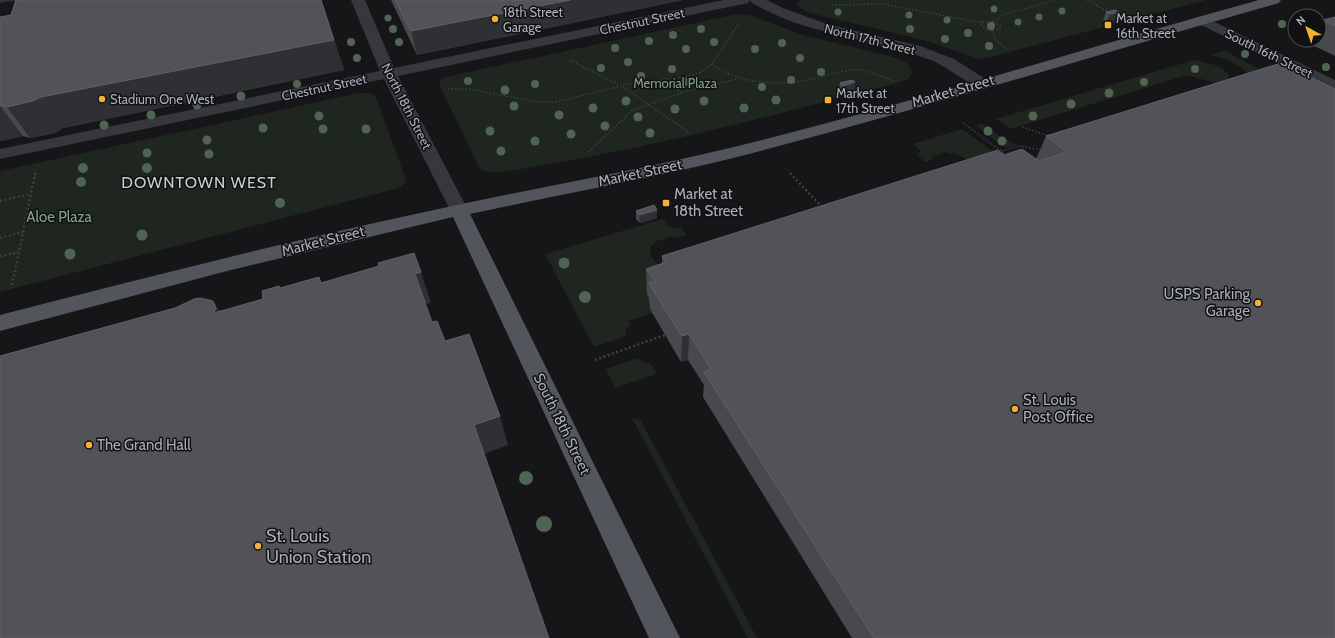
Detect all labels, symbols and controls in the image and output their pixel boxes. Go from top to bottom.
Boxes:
place label: 18th Street Garage [503,4,563,35]
street label: Chestnut Street [598,4,686,38]
north arrow [1287,8,1327,48]
place label: Market at 16th Street [1116,10,1176,41]
text: N [1293,12,1308,28]
marker: 18th Street Garage [490,14,500,24]
street label: North 17th Street [823,20,918,58]
marker: Market at 16th Street [1103,20,1113,30]
street label: South 16th Street [1223,25,1316,81]
street label: North 18th Street [378,60,436,152]
street label: Chestnut Street [280,70,368,104]
street label: Market Street [910,71,996,111]
park label: Memorial Plaza [633,75,718,91]
place label: Market at 17th Street [836,85,895,116]
place label: Stadium One West [110,91,215,107]
marker: Stadium One West [97,94,107,104]
marker: Market at 17th Street [823,95,833,105]
street label: Market Street [597,155,683,191]
district label: DOWNTOWN WEST [121,173,277,192]
place label: Market at 18th Street [674,185,743,220]
marker: Market at 18th Street [661,198,671,208]
park label: Aloe Plaza [26,208,93,226]
street label: Market Street [280,222,366,260]
place label: USPS Parking Garage [1164,285,1251,320]
marker: USPS Parking Garage [1253,298,1263,308]
street label: South 18th Street [530,370,594,478]
place label: St. Louis Post Office [1023,391,1094,426]
marker: St. Louis Post Office [1010,404,1020,414]
place label: The Grand Hall [97,436,191,454]
marker: The Grand Hall [84,440,94,450]
place label: St. Louis Union Station [266,525,371,568]
marker: St. Louis Union Station [253,541,263,551]

